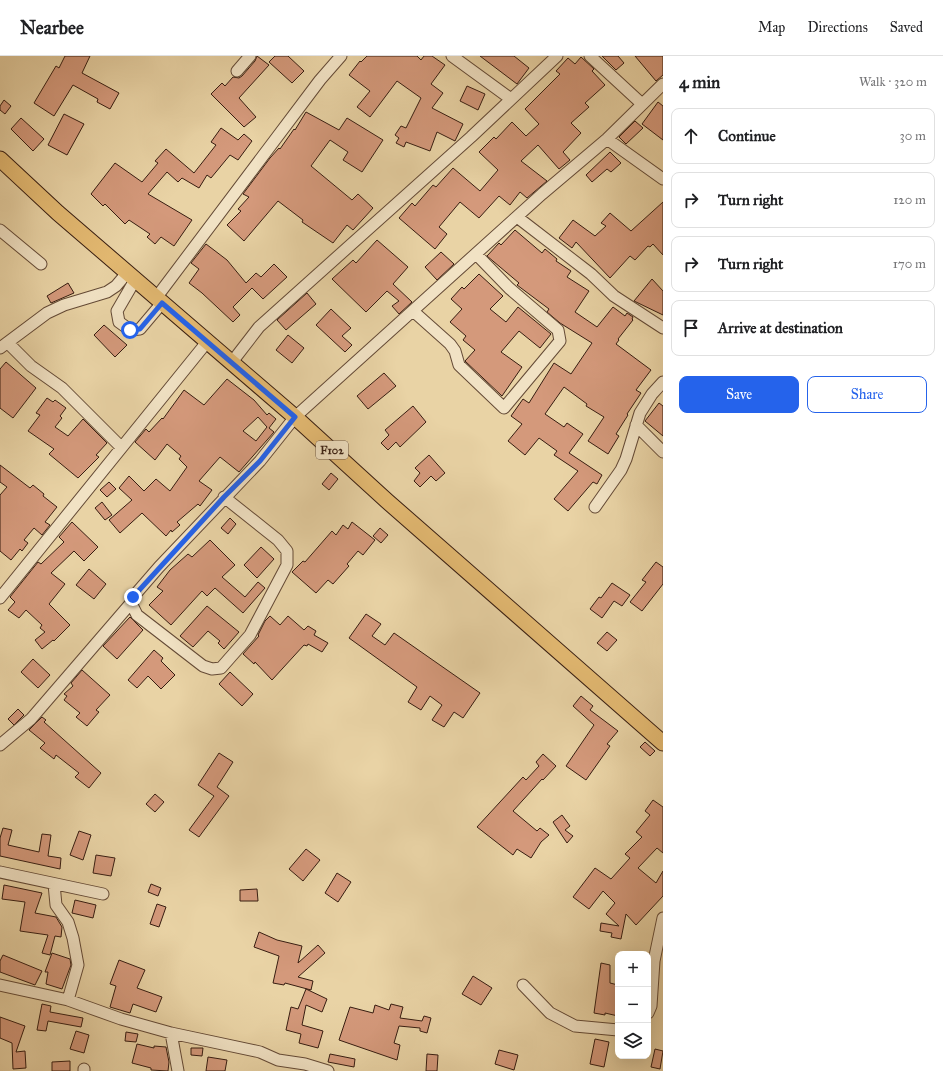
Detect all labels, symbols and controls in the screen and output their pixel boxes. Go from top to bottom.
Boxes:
text: Nearbee [20,16,84,39]
text: Map [758,19,785,36]
text: Directions [807,19,868,36]
text: Saved [890,19,923,36]
text: 4 min [679,72,720,93]
text: Walk · 320 m [859,74,927,90]
icon: ahead [680,125,702,147]
text: Continue [718,127,776,145]
text: 30 m [900,128,926,144]
icon: right [680,189,702,211]
text: Turn right [718,191,783,209]
text: 120 m [893,192,926,208]
icon: right [680,253,702,275]
text: Turn right [718,255,783,273]
text: 170 m [893,256,926,272]
icon: arrive [680,317,702,339]
text: Arrive at destination [718,319,843,337]
route start [121,321,139,339]
button: Save [679,376,799,413]
button: Share [807,376,927,413]
road number: F102 [316,441,348,459]
route end [124,588,142,606]
map controls [615,951,651,1059]
button: + [615,951,651,987]
button: − [615,987,651,1023]
button: layers [615,1023,651,1059]

